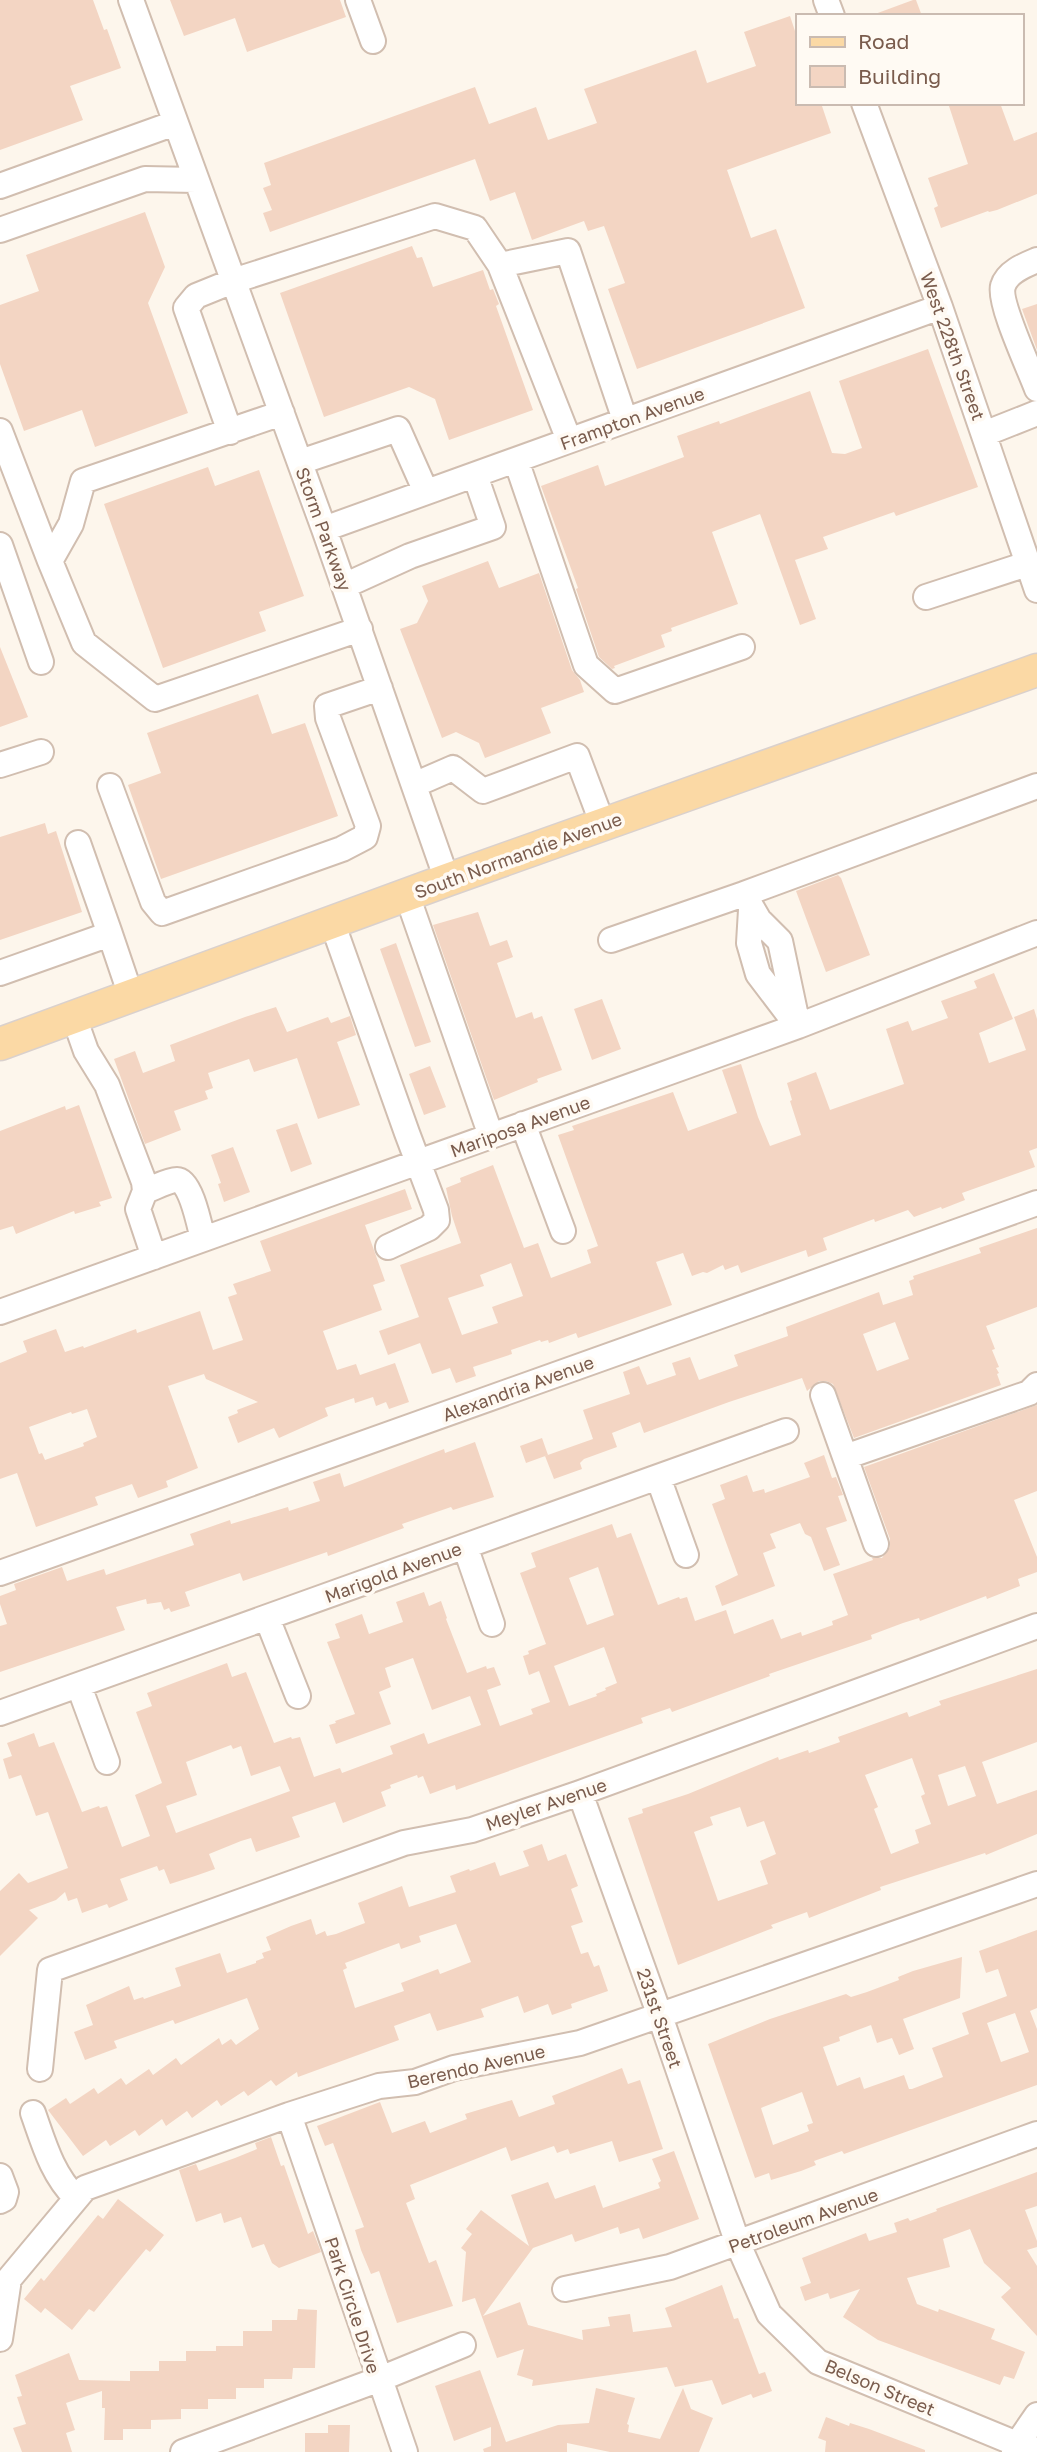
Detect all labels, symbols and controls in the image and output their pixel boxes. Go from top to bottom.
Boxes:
legend [796,14,1023,105]
text: Road [858,28,909,54]
text: Building [858,63,941,89]
street label: West 228th Street [916,269,990,423]
street label: Frampton Avenue [557,382,707,454]
street label: Storm Parkway [291,464,357,594]
street label: South Normandie Avenue [411,807,625,903]
street label: Mariposa Avenue [447,1091,593,1161]
street label: Alexandria Avenue [439,1350,597,1426]
street label: Marigold Avenue [322,1537,464,1607]
street label: Meyler Avenue [483,1773,609,1835]
street label: 231st Street [633,1965,687,2071]
street label: Berendo Avenue [405,2039,547,2093]
street label: Petroleum Avenue [725,2183,881,2257]
street label: Park Circle Drive [321,2234,385,2376]
street label: Belson Street [822,2354,938,2420]

